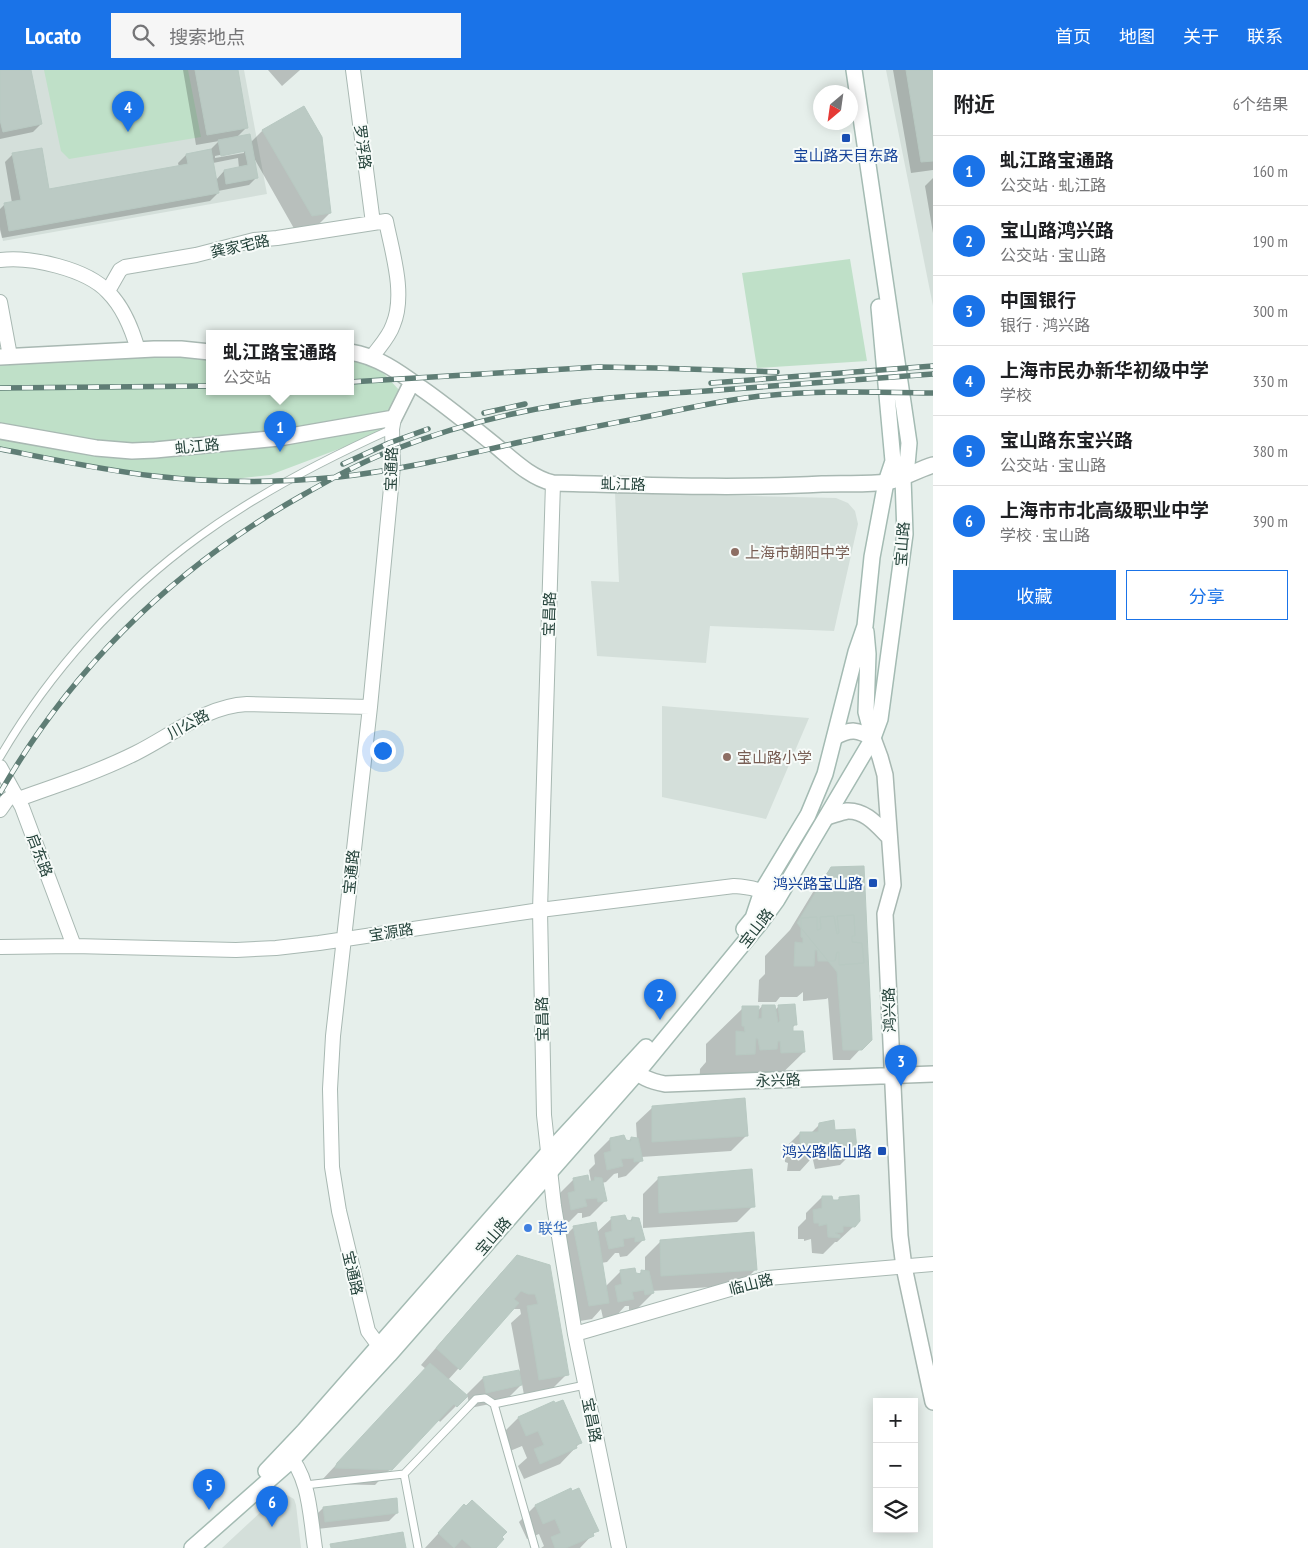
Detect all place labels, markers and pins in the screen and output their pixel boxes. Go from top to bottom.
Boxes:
pin: 4 [112,91,144,132]
marker: 宝山路天目东路 [840,132,852,144]
place label: 宝山路天目东路 [793,146,899,165]
pin: 1 [264,411,296,452]
place label: 上海市朝阳中学 [745,543,850,562]
marker: 上海市朝阳中学 [729,546,741,558]
place label: 宝山路小学 [737,748,812,767]
marker: 宝山路小学 [721,751,733,763]
place label: 鸿兴路宝山路 [773,874,863,893]
marker: 鸿兴路宝山路 [867,877,879,889]
pin: 2 [644,979,676,1020]
pin: 3 [885,1045,917,1086]
place label: 鸿兴路临山路 [782,1142,872,1161]
marker: 鸿兴路临山路 [876,1145,888,1157]
place label: 联华 [538,1219,568,1238]
marker: 联华 [522,1222,534,1234]
pin: 5 [193,1469,225,1510]
pin: 6 [256,1486,288,1527]

